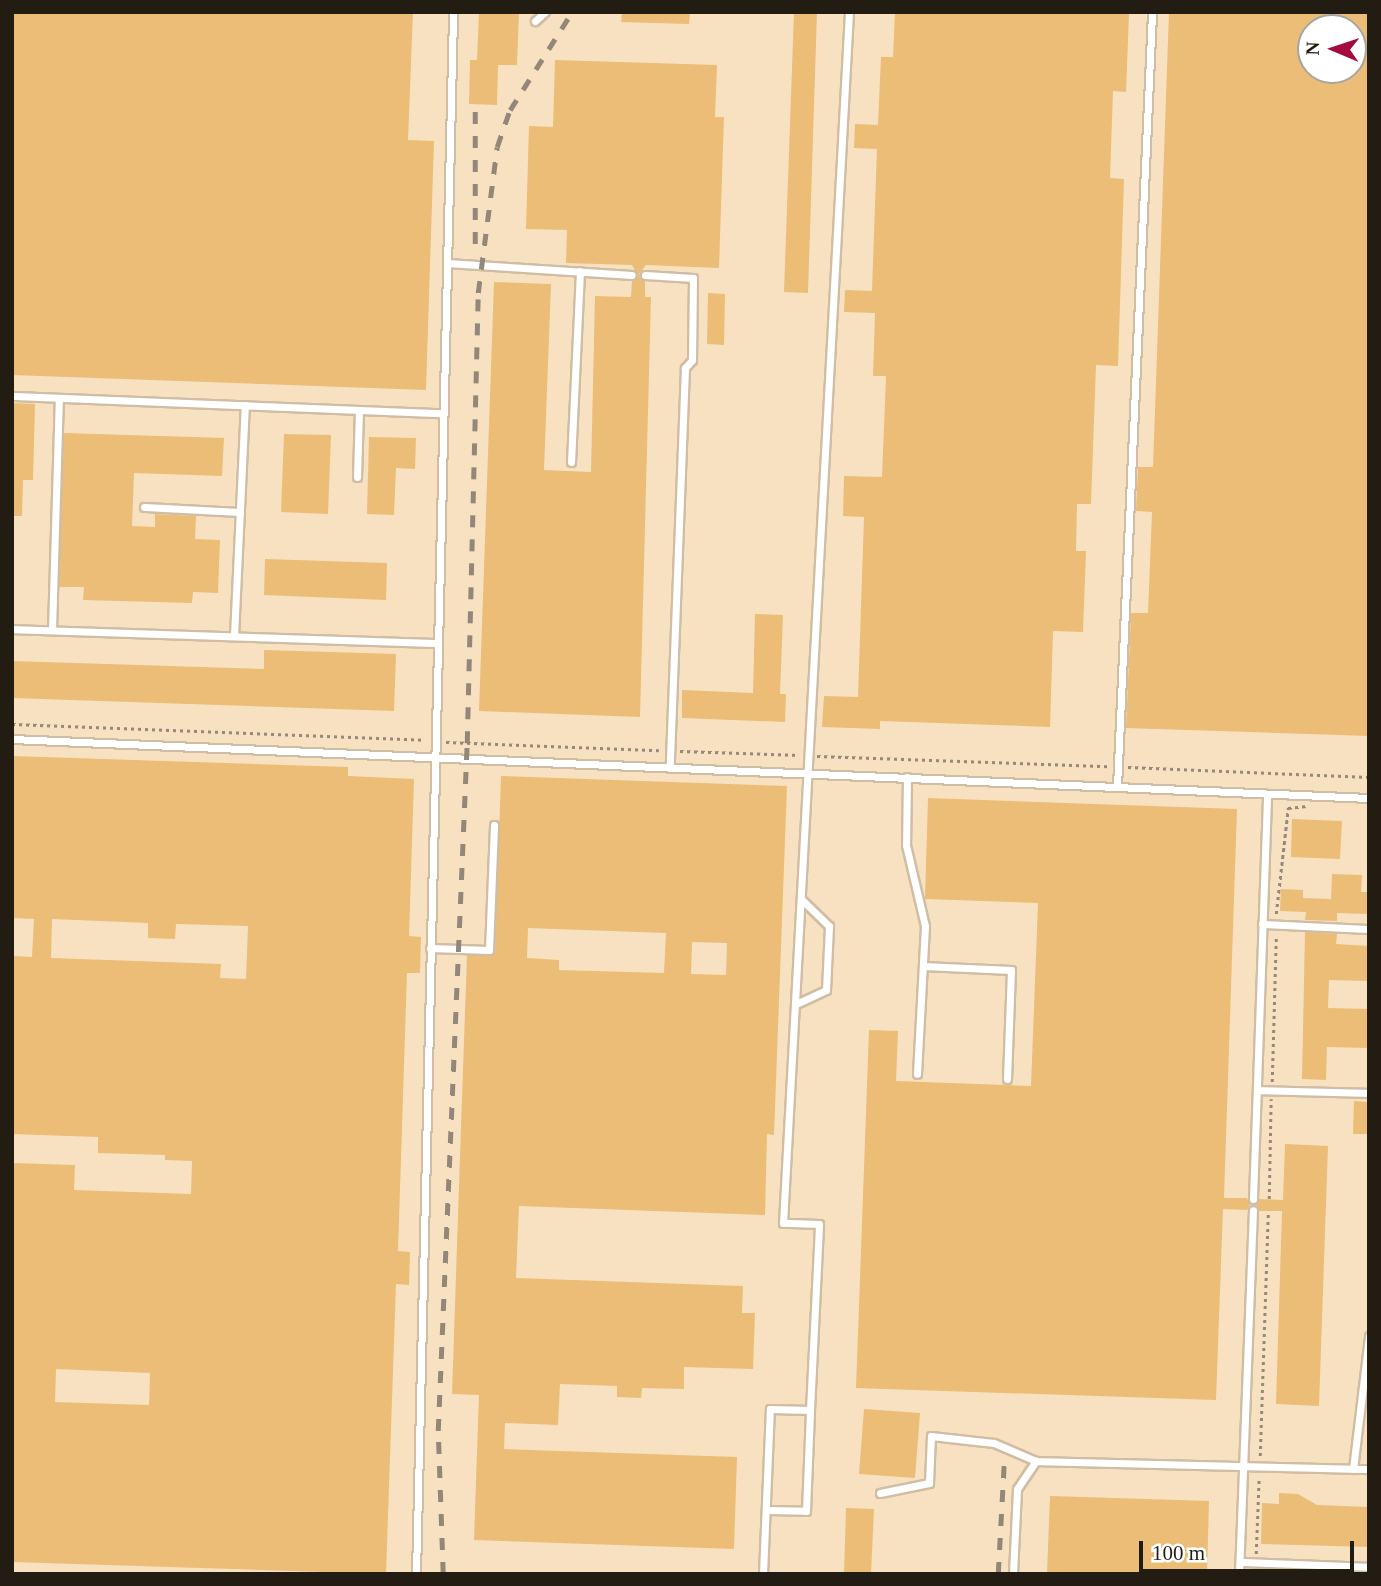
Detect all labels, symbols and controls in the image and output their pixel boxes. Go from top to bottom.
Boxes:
north arrow [1297,14,1367,84]
text: N [1302,41,1323,56]
scale bar [1143,1526,1358,1570]
text: 100 m [1152,1541,1205,1565]

